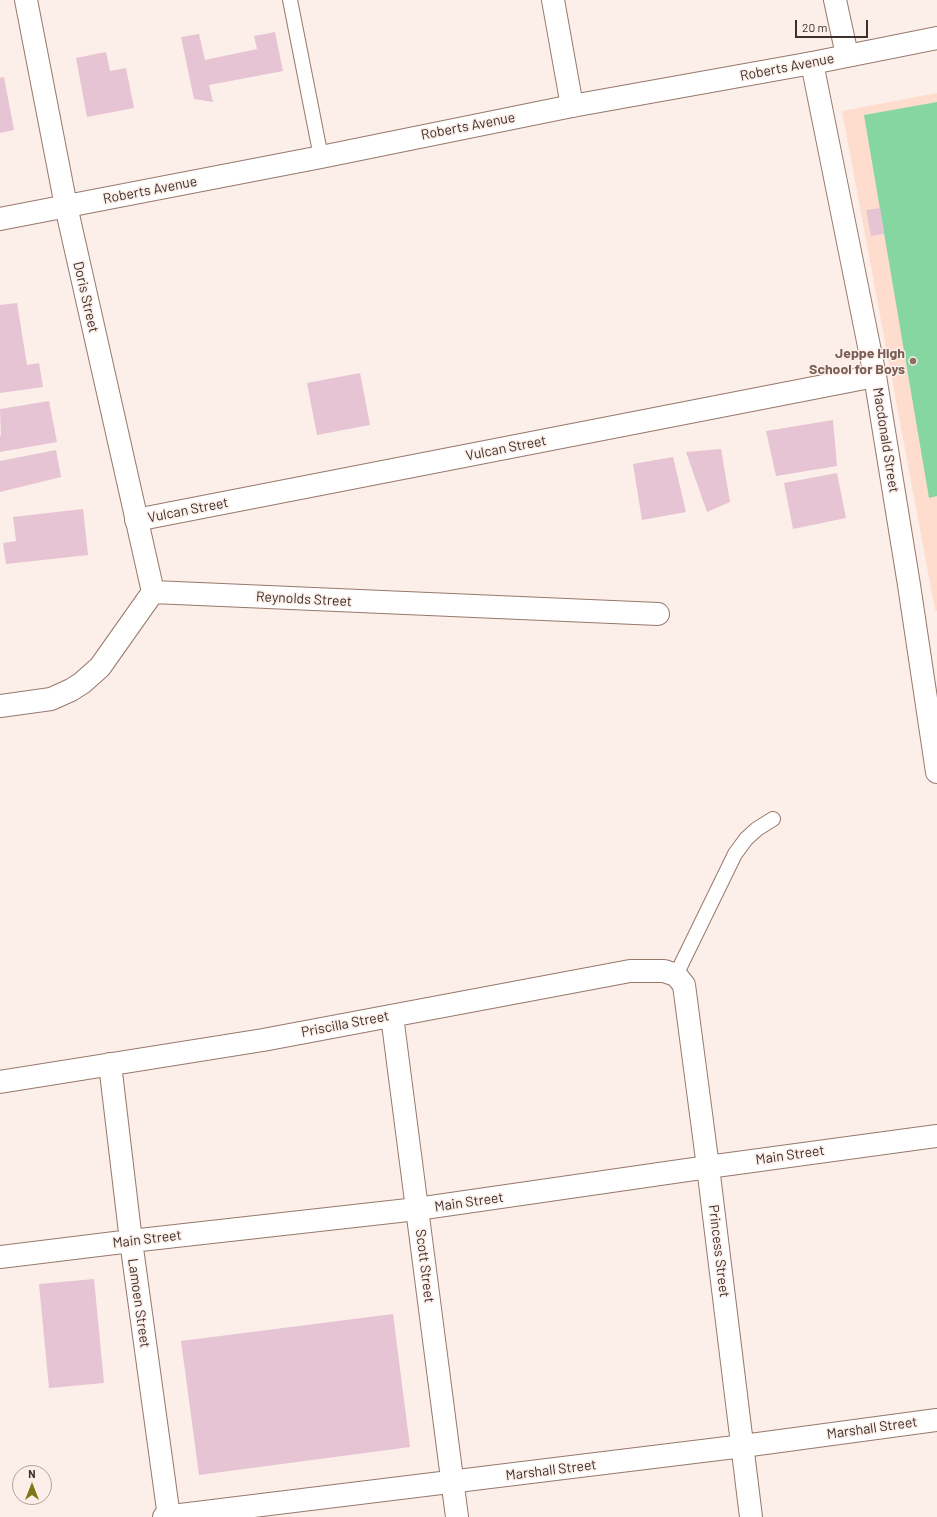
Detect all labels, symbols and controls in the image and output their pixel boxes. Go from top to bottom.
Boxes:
scale bar [797,12,870,38]
text: 20 m [802,20,828,34]
street label: Roberts Avenue [738,50,836,84]
street label: Roberts Avenue [419,109,517,143]
street label: Roberts Avenue [101,173,199,207]
street label: Doris Street [70,260,102,334]
place label: Jeppe High School for Boys [809,345,905,378]
marker: Jeppe High School for Boys [908,356,918,366]
street label: Macdonald Street [869,386,903,494]
street label: Vulcan Street [464,432,548,464]
street label: Vulcan Street [146,494,230,526]
street label: Reynolds Street [256,588,352,610]
street label: Priscilla Street [300,1007,390,1041]
street label: Main Street [755,1142,825,1168]
street label: Main Street [434,1189,504,1215]
street label: Princess Street [705,1204,733,1298]
street label: Main Street [112,1226,182,1252]
street label: Scott Street [412,1228,438,1304]
street label: Lamoen Street [124,1257,154,1349]
street label: Marshall Street [826,1413,918,1443]
street label: Marshall Street [505,1456,597,1484]
north arrow [12,1465,52,1505]
text: N [28,1467,36,1480]

